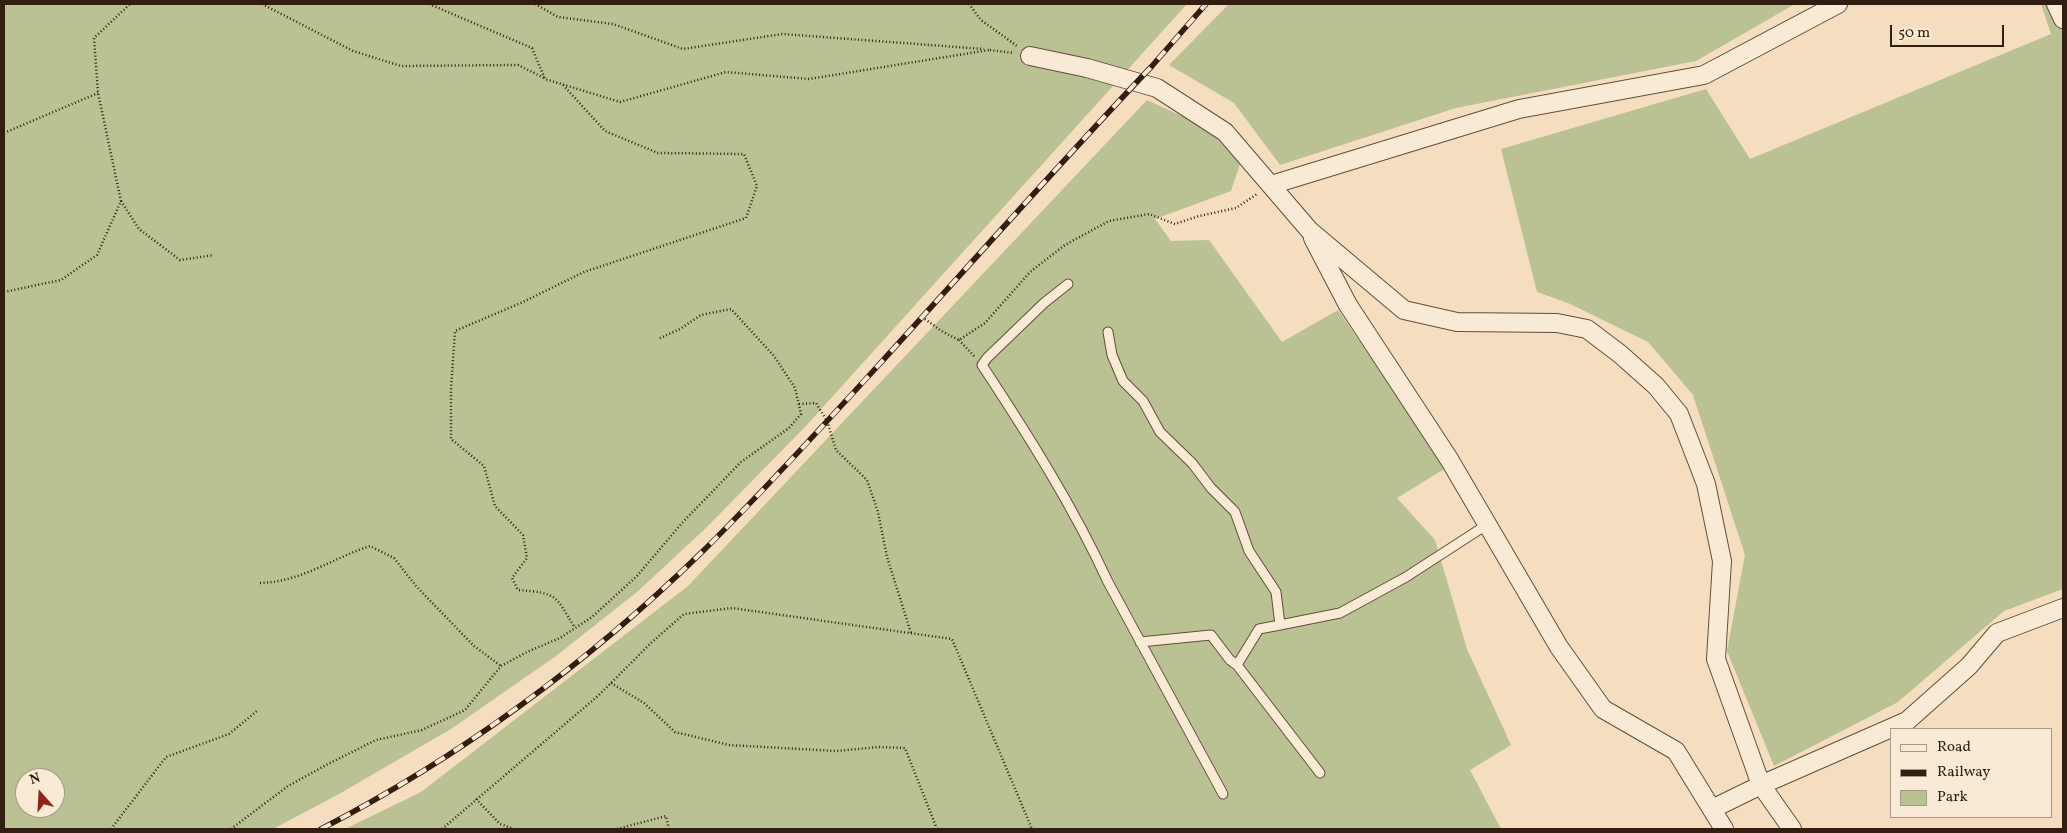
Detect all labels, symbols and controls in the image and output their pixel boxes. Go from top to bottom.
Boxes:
scale bar [1892,15,2006,47]
text: 50 m [1898,23,1930,44]
legend [1890,728,2052,818]
text: Road [1937,737,1971,758]
text: Railway [1937,762,1990,783]
north arrow [15,768,65,818]
text: N [27,769,43,790]
text: Park [1937,787,1968,808]

